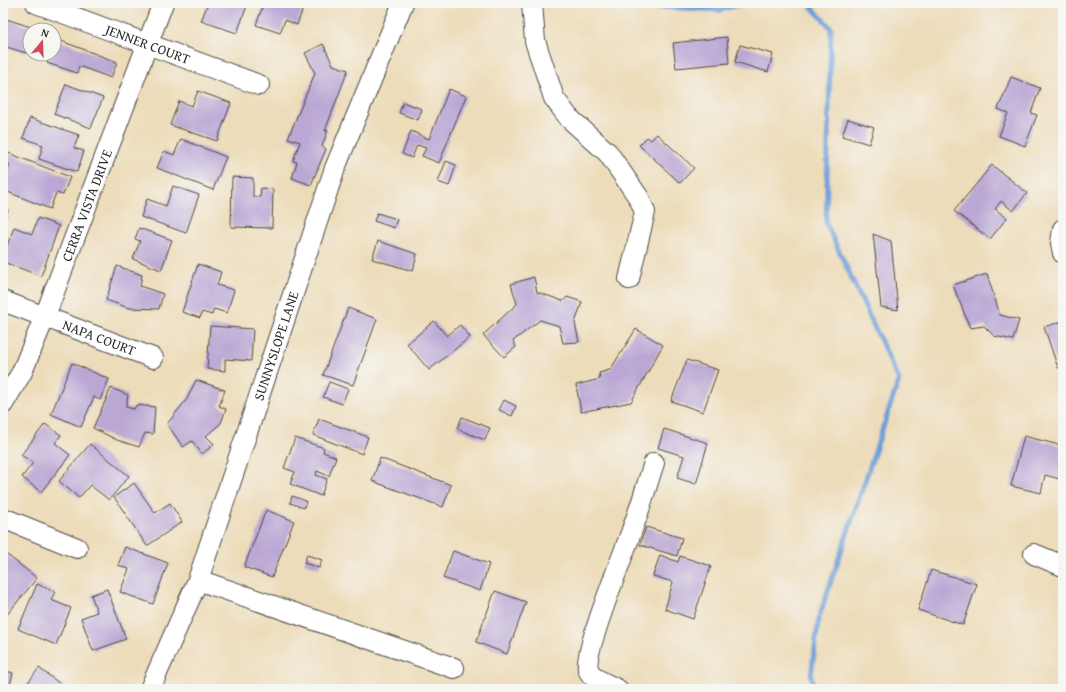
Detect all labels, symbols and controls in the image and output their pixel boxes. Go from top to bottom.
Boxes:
street label: JENNER COURT [101,19,193,69]
north arrow [22,22,62,62]
text: N [39,24,52,42]
street label: CERRA VISTA DRIVE [56,146,117,264]
street label: SUNNYSLOPE LANE [248,288,303,403]
street label: NAPA COURT [60,315,139,361]

